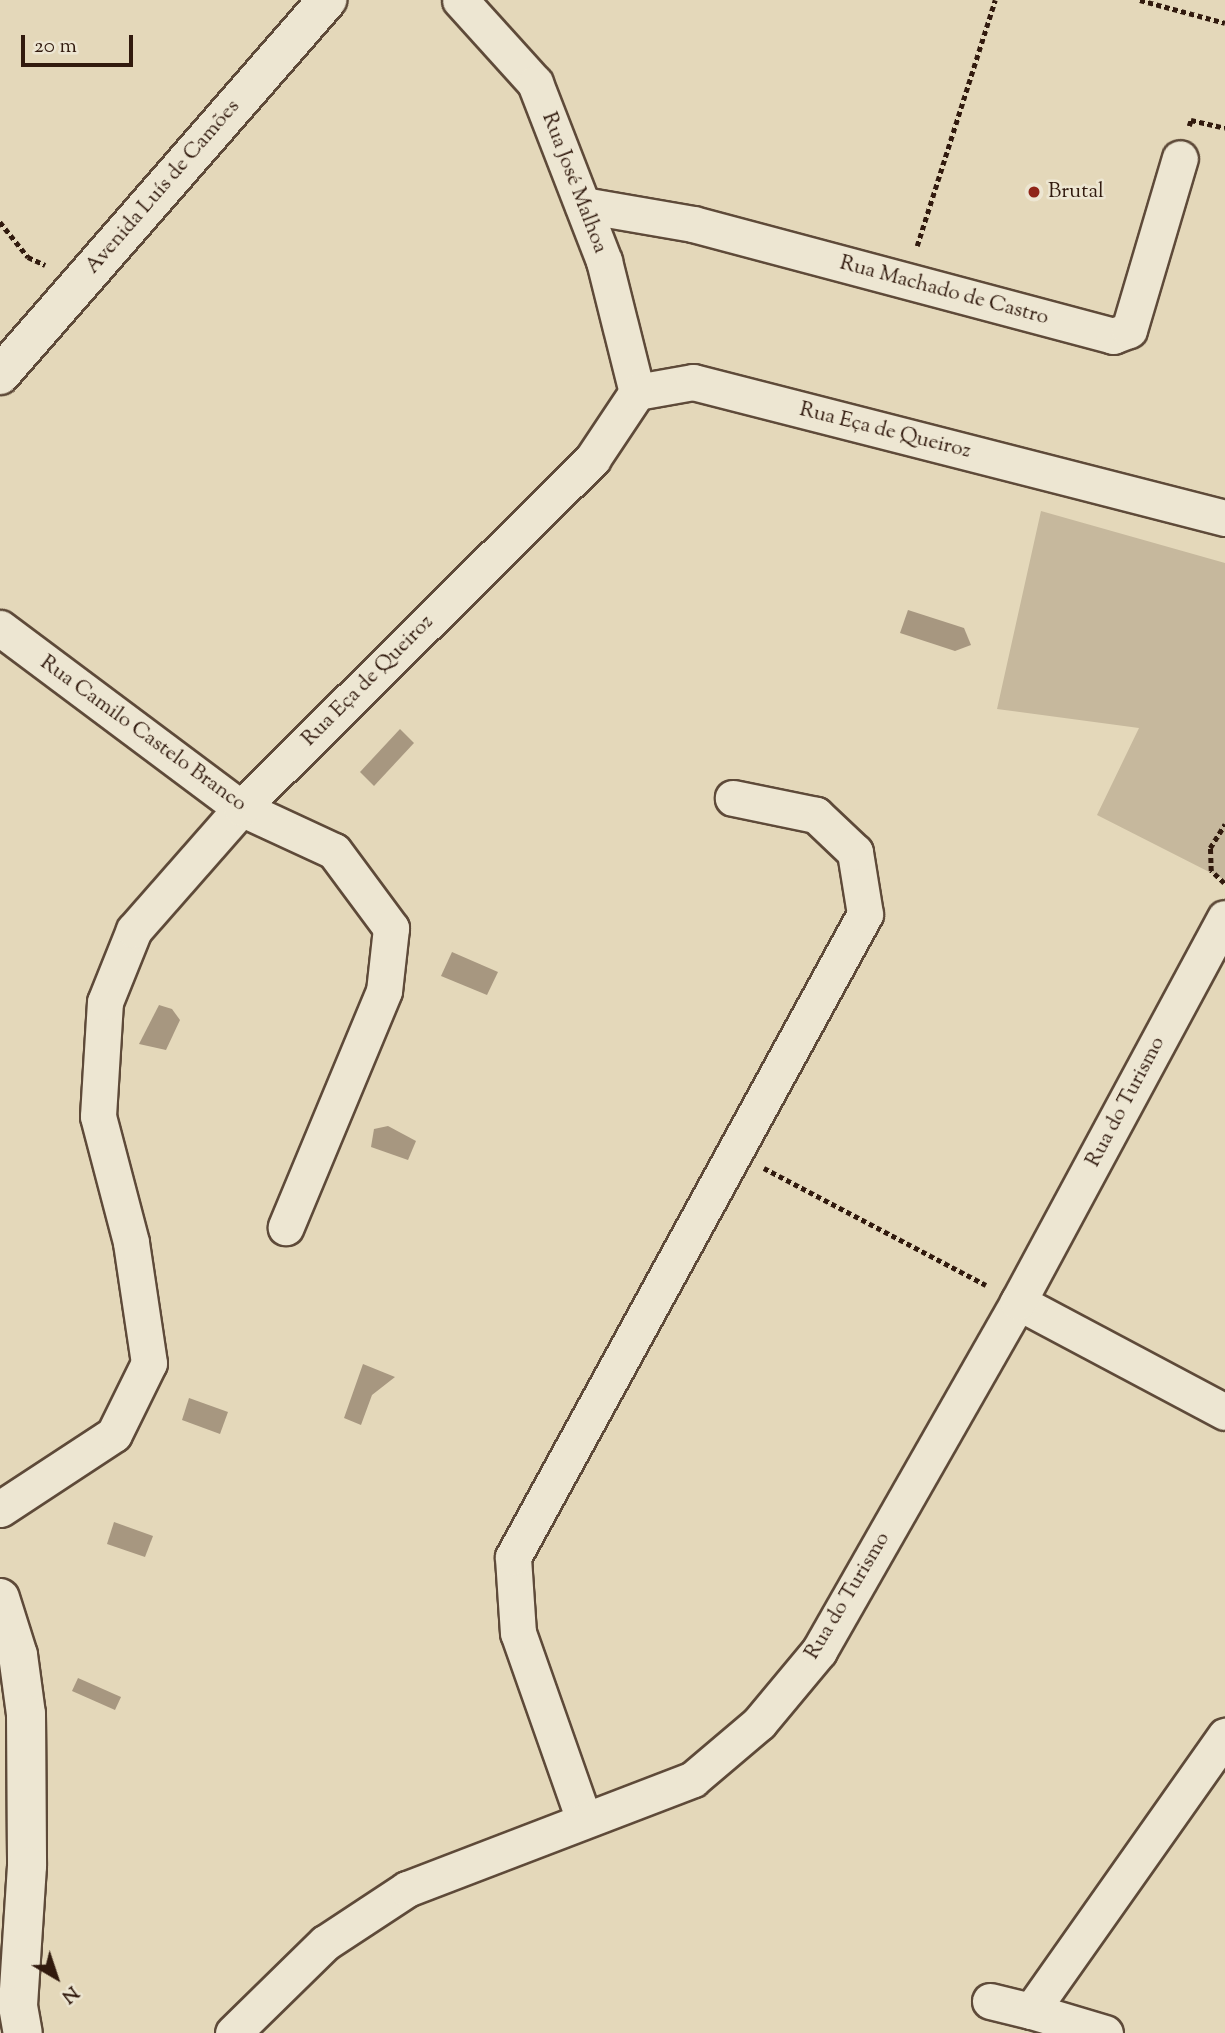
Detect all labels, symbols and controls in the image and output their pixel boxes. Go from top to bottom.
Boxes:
scale bar [24,21,136,65]
text: 20 m [34,32,77,62]
street label: Avenida Luís de Camões [80,95,246,279]
street label: Rua José Malhoa [536,109,612,257]
place label: Brutal [1048,179,1104,205]
marker: Brutal [1026,184,1042,200]
street label: Rua Machado de Castro [837,251,1051,331]
street label: Rua Eça de Queiroz [797,398,973,464]
street label: Rua Eça de Queiroz [297,610,439,752]
street label: Rua Camilo Castelo Branco [35,651,251,817]
street label: Rua do Turismo [1081,1032,1171,1172]
street label: Rua do Turismo [800,1528,896,1664]
north arrow [21,1942,91,2012]
text: N [55,1978,84,2009]

